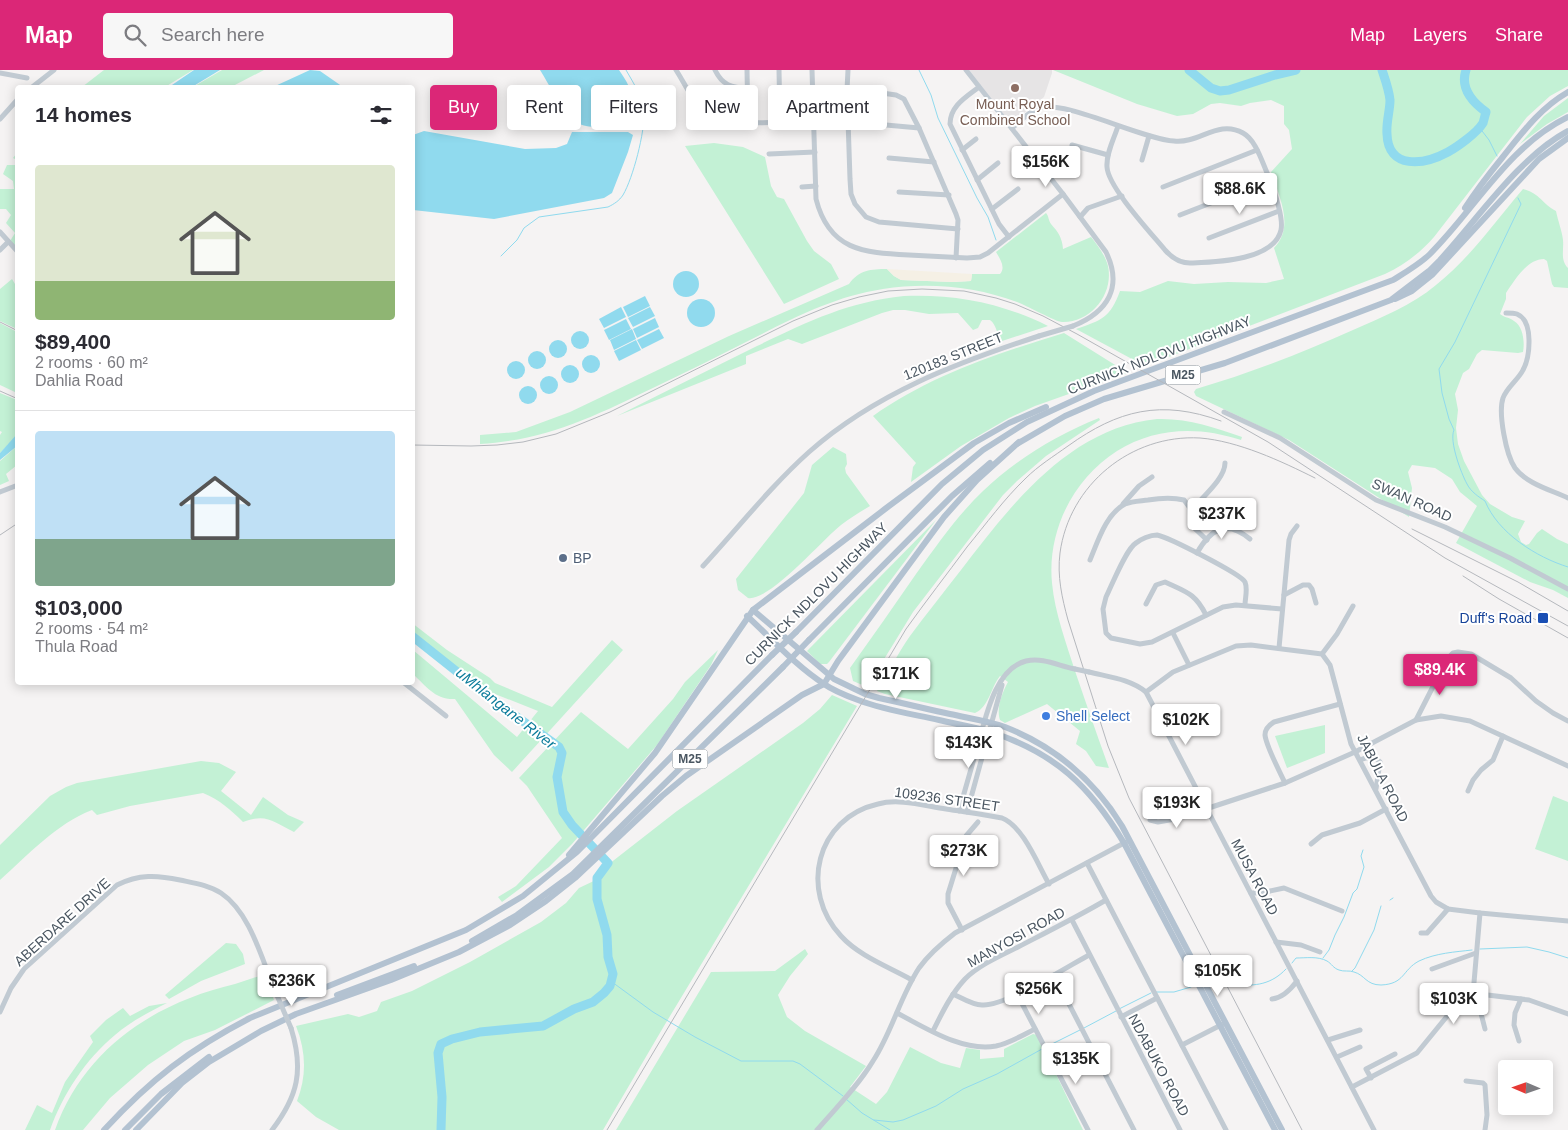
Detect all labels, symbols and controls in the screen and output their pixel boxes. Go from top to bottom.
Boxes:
search box [103,13,453,58]
text: Map [25,21,73,48]
icon: search [121,21,149,49]
text: Search here [161,24,265,45]
text: Map [1350,25,1385,45]
text: Layers [1413,25,1467,45]
text: Share [1495,25,1543,45]
marker: Mount Royal Combined School [1009,82,1021,94]
chip: Buy [430,85,497,130]
chip: Rent [507,85,581,130]
chip: Filters [591,85,676,130]
chip: New [686,85,758,130]
chip: Apartment [768,85,887,130]
place label: Mount Royal Combined School [960,96,1070,128]
icon: filters [367,101,395,129]
text: 14 homes [35,103,132,126]
pin: $156K [1011,146,1081,188]
text: $156K [1022,153,1070,170]
pin: $88.6K [1199,172,1281,215]
text: $88.6K [1214,180,1266,197]
icon: home [170,198,260,288]
street label: CURNICK NDLOVU HIGHWAY [1065,312,1254,397]
street label: 120183 STREET [901,329,1005,383]
text: $89,400 [35,330,111,353]
text: 2 rooms · 60 m² [35,354,148,371]
road number: M25 [1166,366,1200,384]
text: Dahlia Road [35,372,123,389]
icon: home [170,463,260,553]
street label: SWAN ROAD [1370,475,1454,525]
pin: $237K [1187,498,1257,540]
text: $237K [1198,505,1246,522]
street label: CURNICK NDLOVU HIGHWAY [741,519,891,669]
place label: BP [573,550,592,566]
marker: BP [557,552,569,564]
text: $103,000 [35,596,123,619]
place label: Duff's Road [1460,610,1532,626]
marker: Duff's Road [1536,611,1550,625]
text: 2 rooms · 54 m² [35,620,148,637]
text: Thula Road [35,638,118,655]
pin: $89.4K [1399,654,1481,696]
pin: $171K [861,658,931,700]
text: $89.4K [1414,661,1466,678]
water label: uMhlangane River [453,664,560,753]
text: $171K [872,665,920,682]
pin: $102K [1151,704,1221,746]
place label: Shell Select [1056,708,1130,724]
marker: Shell Select [1040,710,1052,722]
text: $102K [1162,711,1210,728]
pin: $143K [934,726,1004,769]
street label: JABULA ROAD [1354,731,1412,825]
text: $143K [945,734,993,751]
road number: M25 [672,750,708,769]
street label: 109236 STREET [893,784,1001,814]
pin: $193K [1142,786,1212,829]
text: $193K [1153,794,1201,811]
pin: $273K [929,834,999,877]
street label: MUSA ROAD [1228,836,1282,918]
text: $273K [940,842,988,859]
street label: ABERDARE DRIVE [11,875,113,969]
street label: MANYOSI ROAD [964,904,1068,970]
pin: $105K [1183,954,1253,997]
text: $105K [1194,962,1242,979]
pin: $236K [257,964,327,1007]
text: $236K [268,972,316,989]
pin: $256K [1004,972,1074,1015]
text: $256K [1015,980,1063,997]
pin: $103K [1419,982,1489,1025]
text: $103K [1430,990,1478,1007]
street label: NDABUKO ROAD [1125,1011,1193,1119]
pin: $135K [1041,1042,1111,1085]
text: $135K [1052,1050,1100,1067]
north arrow [1498,1060,1552,1115]
map controls [1498,1060,1553,1115]

